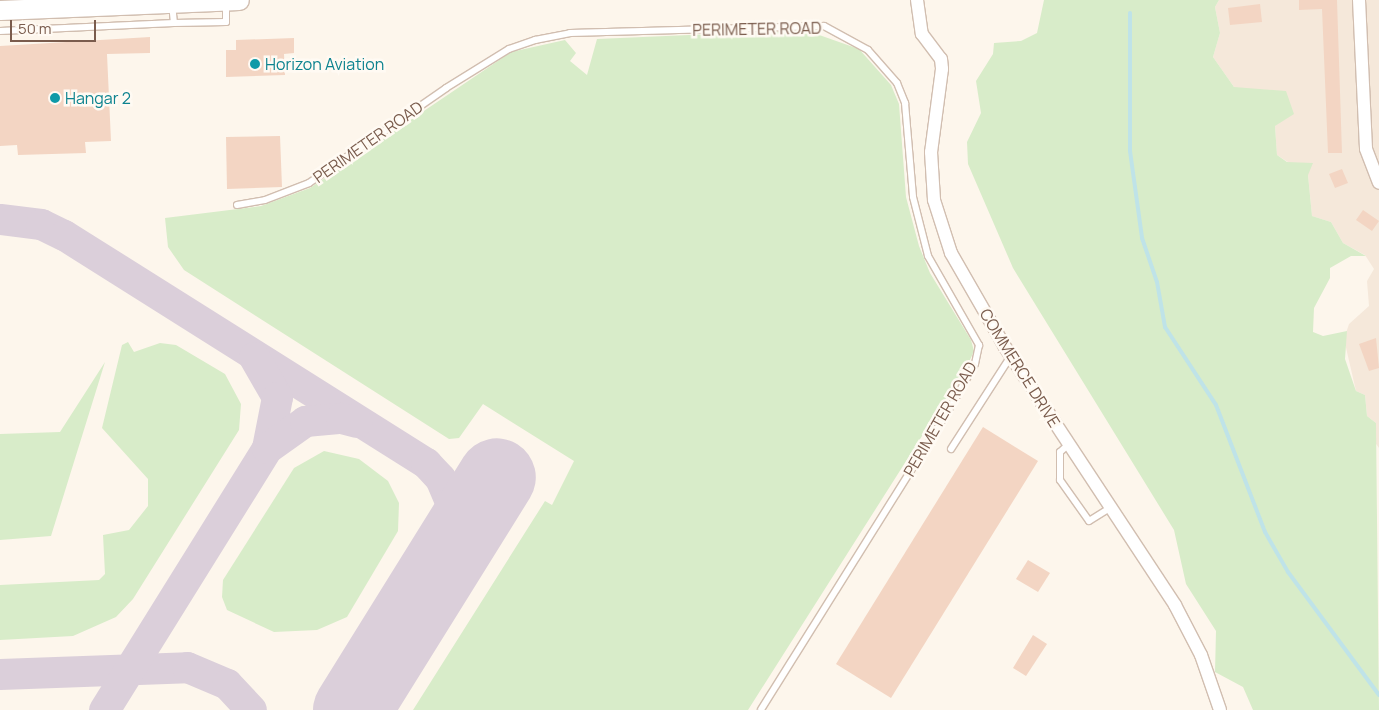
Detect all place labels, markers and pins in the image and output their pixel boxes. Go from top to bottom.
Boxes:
place label: Horizon Aviation [265,54,384,74]
marker: Horizon Aviation [249,58,261,70]
place label: Hangar 2 [65,88,131,108]
marker: Hangar 2 [49,92,61,104]

